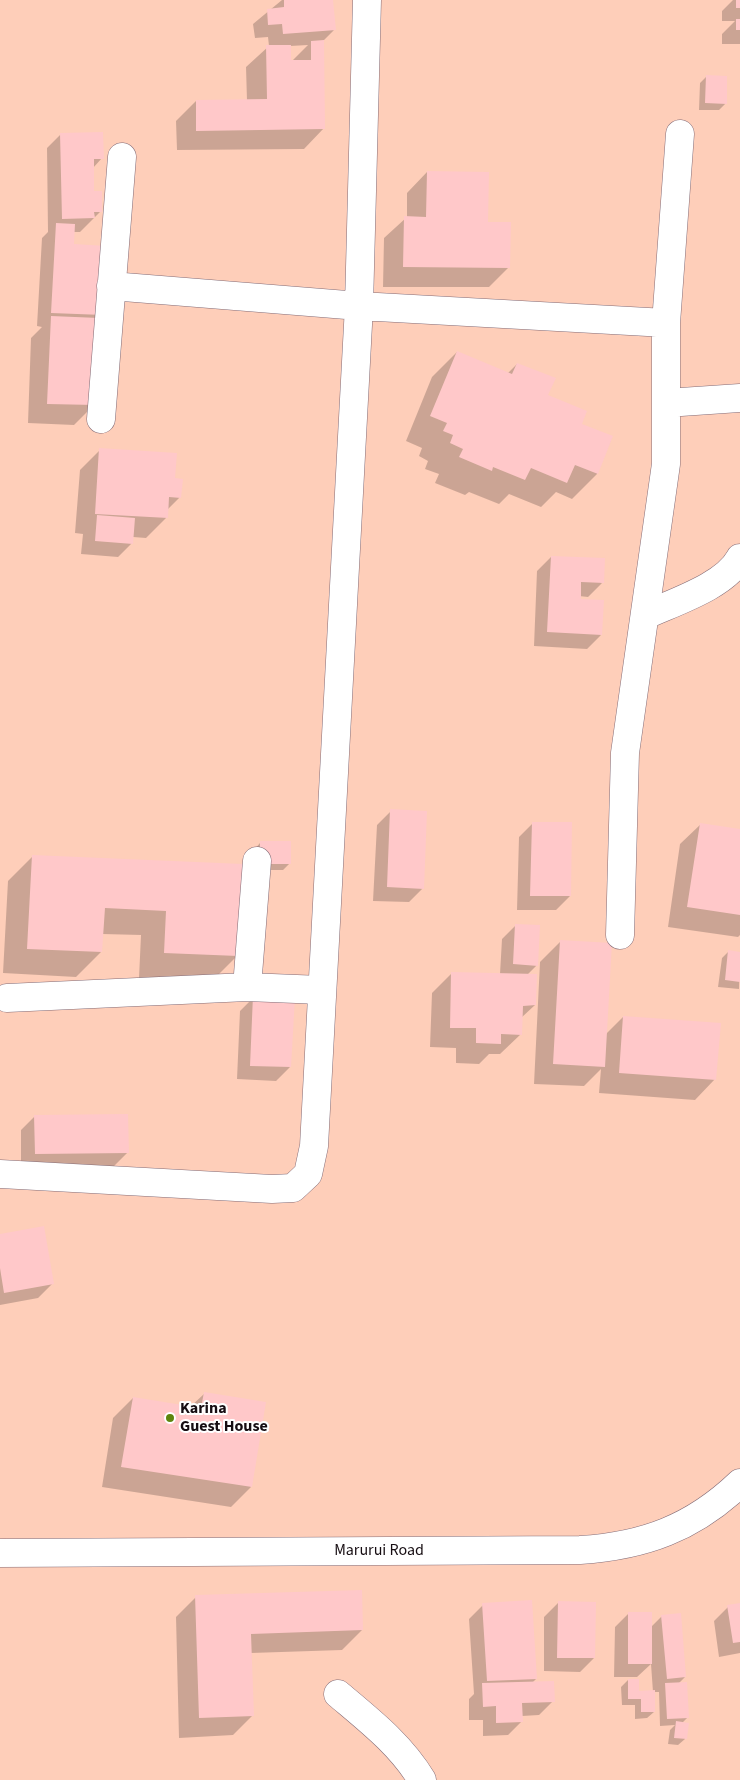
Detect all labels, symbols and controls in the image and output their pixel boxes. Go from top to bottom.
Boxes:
place label: Karina Guest House [180,1399,268,1437]
marker: Karina Guest House [164,1412,176,1424]
street label: Marurui Road [334,1541,424,1561]

